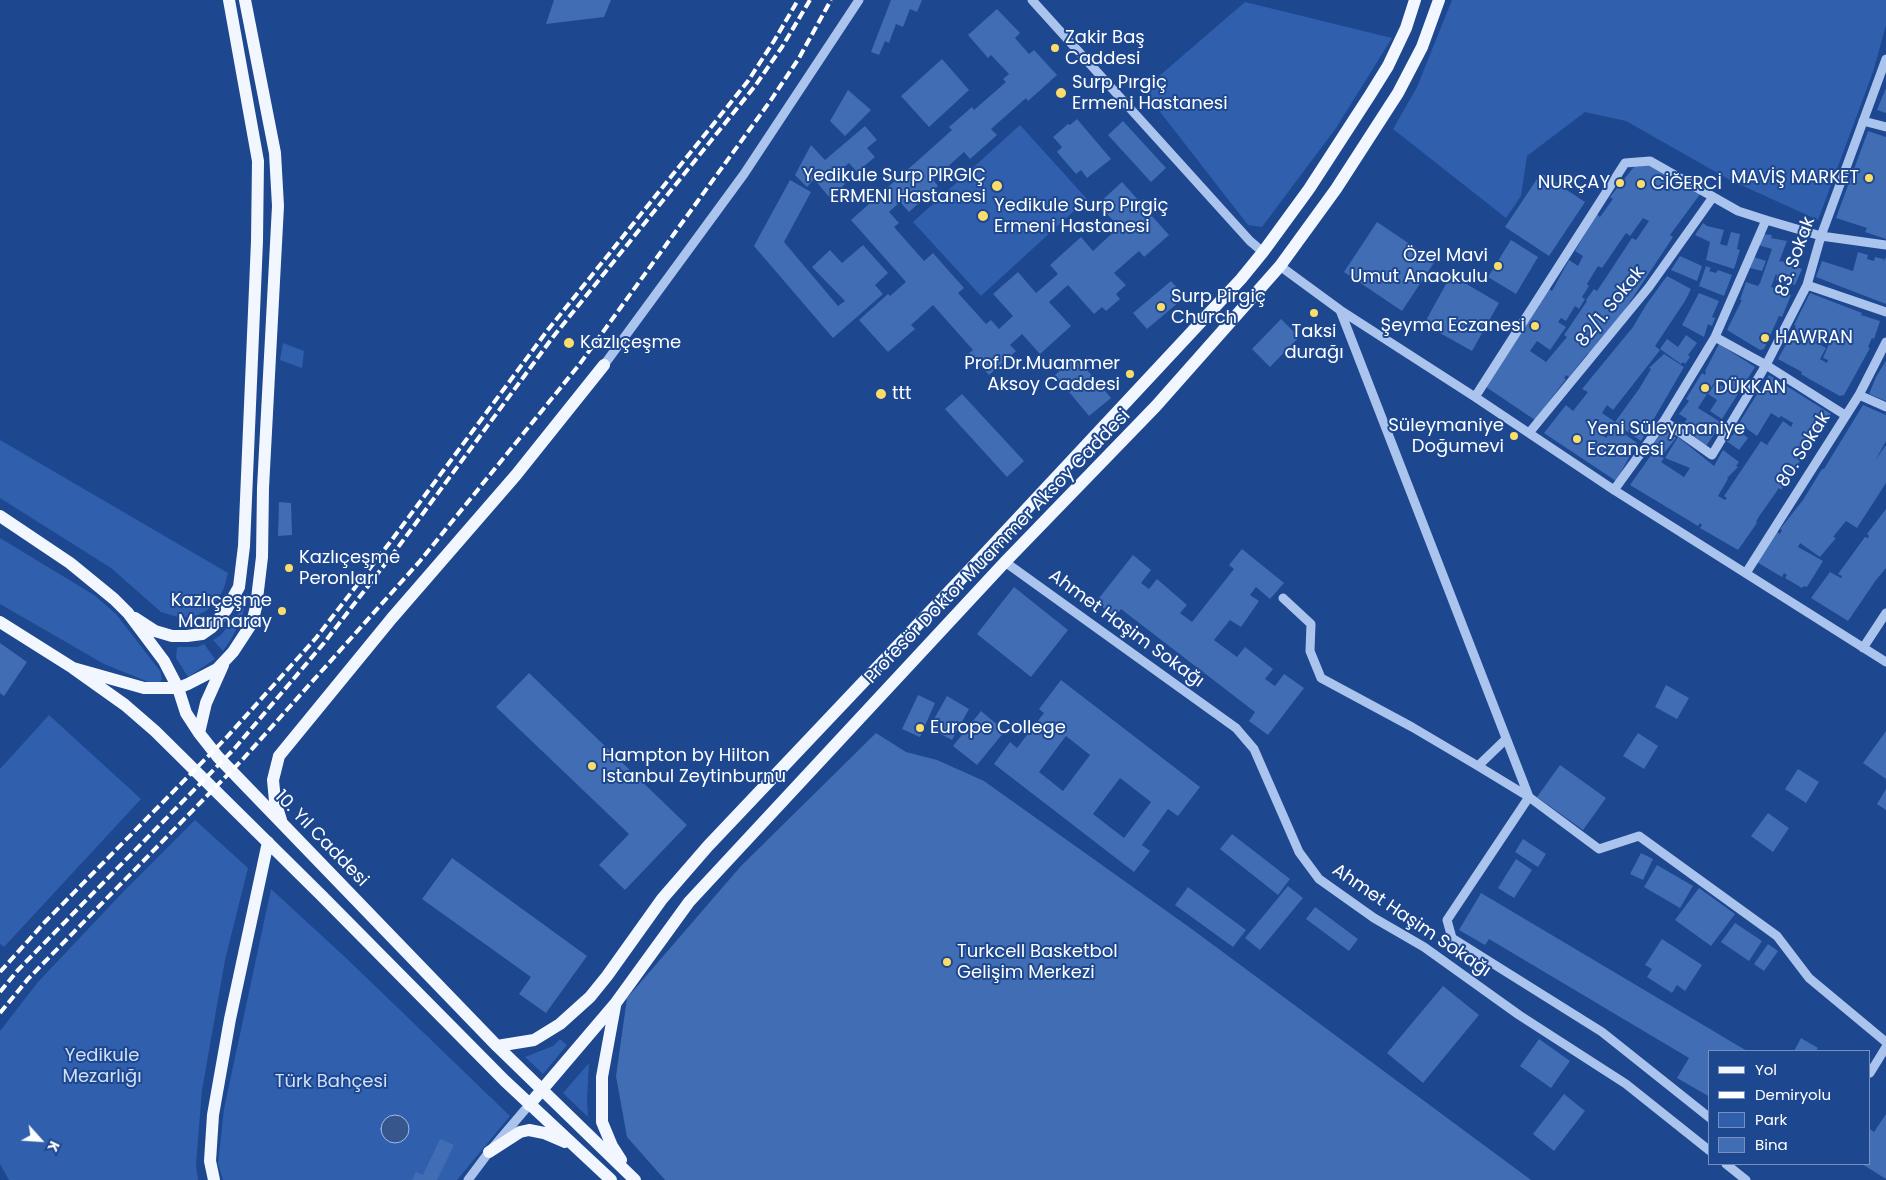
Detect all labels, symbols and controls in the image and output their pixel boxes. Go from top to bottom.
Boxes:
place label: Zakir Baş Caddesi [1065,27,1145,70]
marker: Zakir Baş Caddesi [1049,42,1061,54]
place label: Surp Pırgiç Ermeni Hastanesi [1072,72,1228,115]
marker: Surp Pırgiç Ermeni Hastanesi [1054,86,1068,100]
place label: Yedikule Surp PIRGIÇ ERMENI Hastanesi [803,165,986,208]
place label: MAVİŞ MARKET [1731,167,1859,189]
place label: NURÇAY [1538,172,1610,194]
marker: MAVİŞ MARKET [1863,172,1875,184]
place label: CİĞERCİ [1651,173,1722,195]
marker: NURÇAY [1614,177,1626,189]
marker: CİĞERCİ [1635,178,1647,190]
marker: Yedikule Surp PIRGIÇ ERMENI Hastanesi [990,179,1004,193]
place label: Yedikule Surp Pırgiç Ermeni Hastanesi [994,195,1168,238]
marker: Yedikule Surp Pırgiç Ermeni Hastanesi [976,209,990,223]
street label: 83. Sokak [1772,214,1820,300]
place label: Özel Mavi Umut Anaokulu [1350,245,1488,288]
marker: Özel Mavi Umut Anaokulu [1492,260,1504,272]
street label: 82/1. Sokak [1572,262,1650,352]
place label: Surp Pirgiç Church [1171,286,1266,328]
marker: Surp Pirgiç Church [1155,301,1167,313]
marker: Taksi durağı [1308,307,1320,319]
place label: Şeyma Eczanesi [1381,315,1525,337]
marker: Şeyma Eczanesi [1529,320,1541,332]
place label: Taksi durağı [1284,321,1344,364]
place label: HAWRAN [1775,327,1853,349]
place label: Kazlıçeşme [580,332,681,354]
marker: HAWRAN [1759,332,1771,344]
marker: Kazlıçeşme [562,336,576,350]
place label: Prof.Dr.Muammer Aksoy Caddesi [964,353,1120,396]
marker: Prof.Dr.Muammer Aksoy Caddesi [1124,368,1136,380]
place label: DÜKKAN [1715,377,1786,399]
marker: DÜKKAN [1699,382,1711,394]
place label: ttt [892,383,912,405]
marker: ttt [874,387,888,401]
street label: Profesör Doktor Muammer Aksoy Caddesi [861,405,1135,689]
street label: 80. Sokak [1773,409,1835,491]
place label: Süleymaniye Doğumevi [1388,415,1504,458]
place label: Yeni Süleymaniye Eczanesi [1587,418,1745,460]
marker: Süleymaniye Doğumevi [1508,430,1520,442]
marker: Yeni Süleymaniye Eczanesi [1571,433,1583,445]
place label: Kazlıçeşme Peronları [299,547,400,590]
marker: Kazlıçeşme Peronları [283,562,295,574]
street label: Ahmet Haşim Sokağı [1044,565,1208,693]
place label: Kazlıçeşme Marmaray [171,590,272,632]
marker: Kazlıçeşme Marmaray [276,605,288,617]
place label: Europe College [930,717,1066,739]
marker: Europe College [914,722,926,734]
place label: Hampton by Hilton Istanbul Zeytinburnu [602,745,786,788]
marker: Hampton by Hilton Istanbul Zeytinburnu [586,760,598,772]
street label: 10. Yıl Caddesi [270,786,372,892]
street label: Ahmet Haşim Sokağı [1328,860,1494,982]
place label: Turkcell Basketbol Gelişim Merkezi [957,941,1118,984]
marker: Turkcell Basketbol Gelişim Merkezi [941,956,953,968]
park label: Yedikule Mezarlığı [62,1045,142,1088]
legend [1708,1050,1871,1165]
text: Yol [1755,1059,1777,1080]
park label: Türk Bahçesi [275,1071,387,1093]
text: Demiryolu [1755,1084,1831,1105]
text: Park [1755,1109,1787,1130]
north arrow [15,1115,65,1165]
text: Bina [1755,1134,1788,1155]
text: K [42,1138,65,1155]

